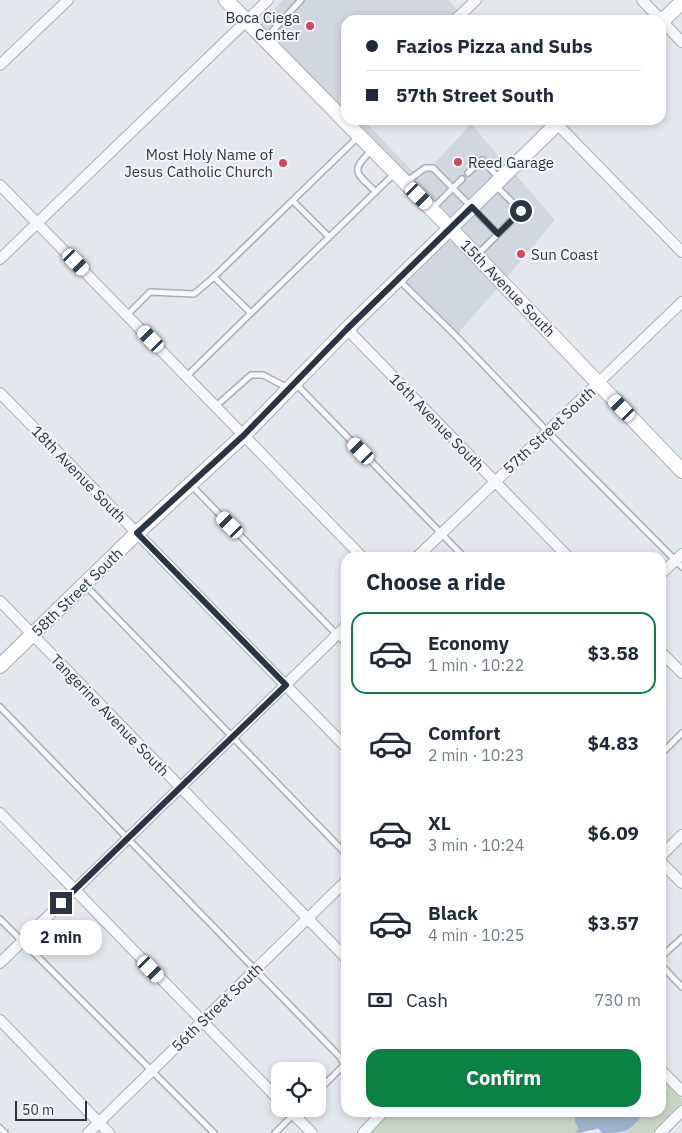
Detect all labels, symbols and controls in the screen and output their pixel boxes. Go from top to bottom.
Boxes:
place label: Boca Ciega Center [226,8,300,44]
marker: Boca Ciega Center [304,20,316,32]
text: Fazios Pizza and Subs [396,34,593,58]
text: 57th Street South [396,83,554,107]
place label: Most Holy Name of Jesus Catholic Church [124,145,273,181]
place label: Reed Garage [468,153,554,172]
marker: Reed Garage [452,156,464,168]
marker: Most Holy Name of Jesus Catholic Church [277,157,289,169]
car [403,180,434,212]
route start [510,200,532,222]
street label: 15th Avenue South [457,235,559,341]
place label: Sun Coast [531,245,599,264]
car [60,246,91,278]
marker: Sun Coast [515,248,527,260]
car [135,323,166,355]
street label: 16th Avenue South [386,369,488,475]
street label: 57th Street South [499,382,599,478]
car [606,392,637,424]
street label: 18th Avenue South [28,421,130,527]
car [345,435,376,467]
car [214,509,245,541]
street label: 58th Street South [27,544,127,640]
text: Choose a ride [366,567,506,596]
icon: car [368,631,413,676]
text: Economy [428,631,509,655]
text: $3.58 [587,641,639,665]
street label: Tangerine Avenue South [47,650,173,780]
text: 1 min · 10:22 [428,655,524,675]
icon: car [368,721,413,766]
text: Comfort [428,721,501,745]
text: $4.83 [587,731,639,755]
text: 2 min · 10:23 [428,745,524,765]
icon: car [368,811,413,856]
text: XL [428,811,451,835]
text: $6.09 [587,821,639,845]
text: 3 min · 10:24 [428,835,524,855]
route end [50,892,72,914]
icon: car [368,901,413,946]
text: Black [428,901,478,925]
text: $3.57 [587,911,639,935]
callout: 2 min [20,920,102,956]
text: 4 min · 10:25 [428,925,524,945]
text: 2 min [40,927,82,947]
car [135,953,166,985]
street label: 56th Street South [167,959,267,1055]
icon: cash [366,986,394,1014]
text: Cash [406,988,448,1012]
text: 730 m [594,990,641,1010]
button: Confirm [366,1049,641,1107]
map controls [271,1062,326,1117]
button: locate [271,1062,326,1117]
scale bar [15,1098,88,1121]
text: 50 m [22,1101,54,1119]

